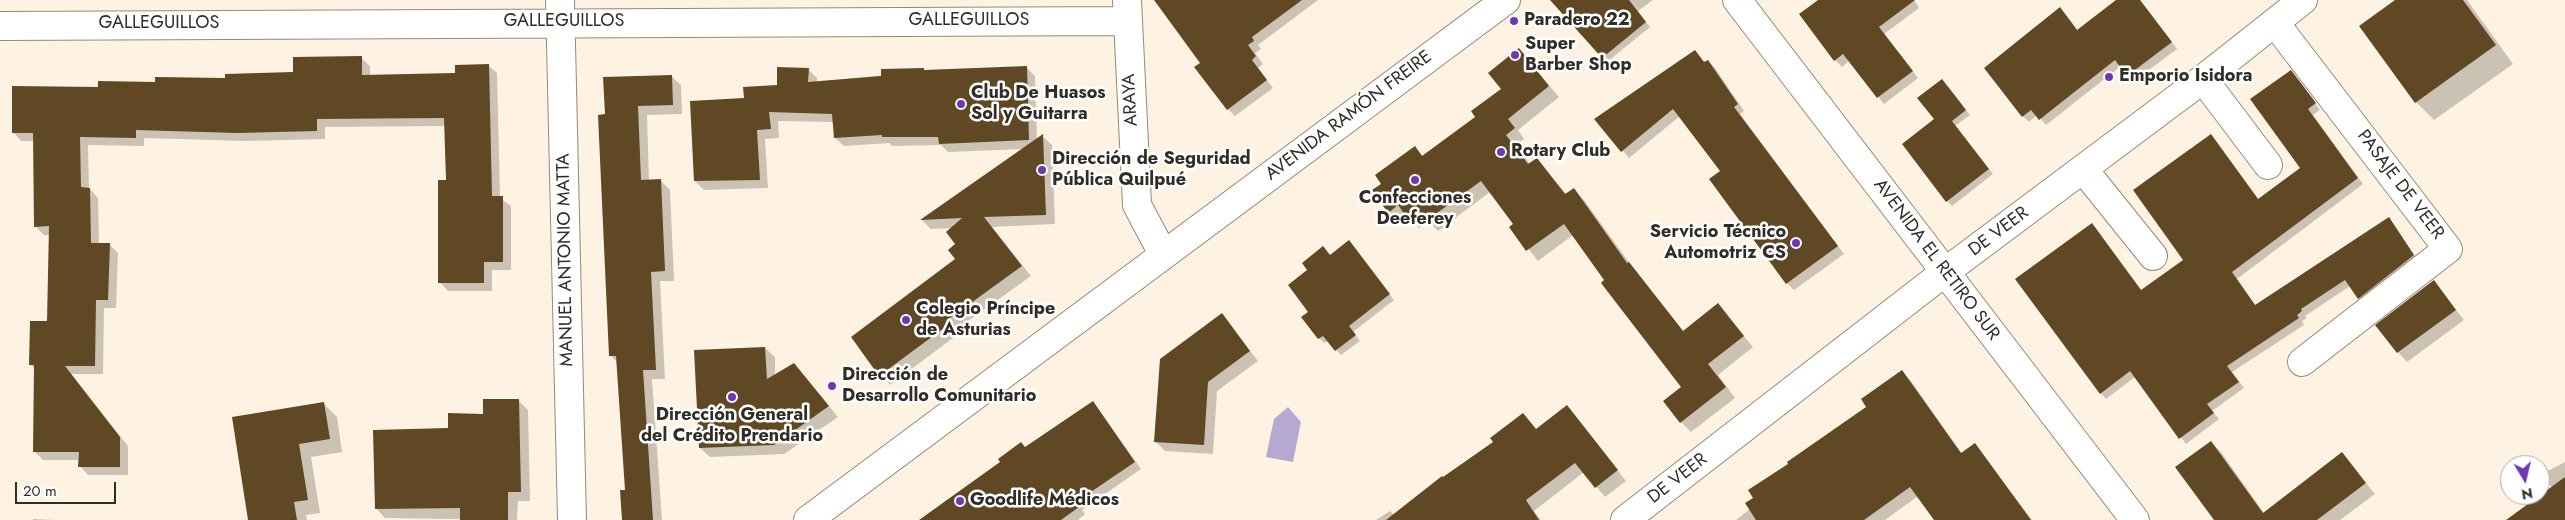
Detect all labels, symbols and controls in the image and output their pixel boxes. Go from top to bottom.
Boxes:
street label: GALLEGUILLOS [909,10,1029,32]
place label: Paradero 22 [1524,10,1630,32]
street label: GALLEGUILLOS [504,11,624,33]
street label: GALLEGUILLOS [99,13,219,35]
marker: Paradero 22 [1508,15,1520,27]
place label: Super Barber Shop [1525,34,1631,76]
street label: AVENIDA RAMÓN FREIRE [1262,46,1436,186]
marker: Super Barber Shop [1509,49,1521,61]
place label: Emporio Isidora [2119,66,2252,88]
marker: Emporio Isidora [2103,71,2115,83]
street label: ARAYA [1119,73,1143,127]
place label: Club De Huasos Sol y Guitarra [971,83,1105,126]
marker: Club De Huasos Sol y Guitarra [955,98,967,110]
street label: PASAJE DE VEER [2352,126,2448,244]
place label: Rotary Club [1511,141,1610,163]
marker: Rotary Club [1495,146,1507,158]
place label: Dirección de Seguridad Pública Quilpué [1052,149,1251,192]
street label: MANUEL ANTONIO MATTA [553,153,579,367]
marker: Dirección de Seguridad Pública Quilpué [1036,164,1048,176]
marker: Confecciones Deeferey [1409,174,1421,186]
street label: AVENIDA EL RETIRO SUR [1868,175,2004,345]
place label: Confecciones Deeferey [1359,188,1471,230]
street label: DE VEER [1965,203,2033,261]
place label: Servicio Técnico Automotriz CS [1650,222,1786,264]
marker: Servicio Técnico Automotriz CS [1790,237,1802,249]
place label: Colegio Príncipe de Asturias [916,299,1055,342]
marker: Colegio Príncipe de Asturias [900,314,912,326]
place label: Dirección de Desarrollo Comunitario [842,365,1036,408]
marker: Dirección de Desarrollo Comunitario [826,380,838,392]
marker: Dirección General del Crédito Prendario [726,391,738,403]
place label: Dirección General del Crédito Prendario [641,405,823,448]
street label: DE VEER [1644,449,1712,509]
north arrow [2500,455,2550,505]
scale bar [18,472,119,504]
text: 20 m [23,480,57,502]
text: N [2520,483,2534,505]
place label: Goodlife Médicos [970,490,1119,512]
marker: Goodlife Médicos [954,495,966,507]

